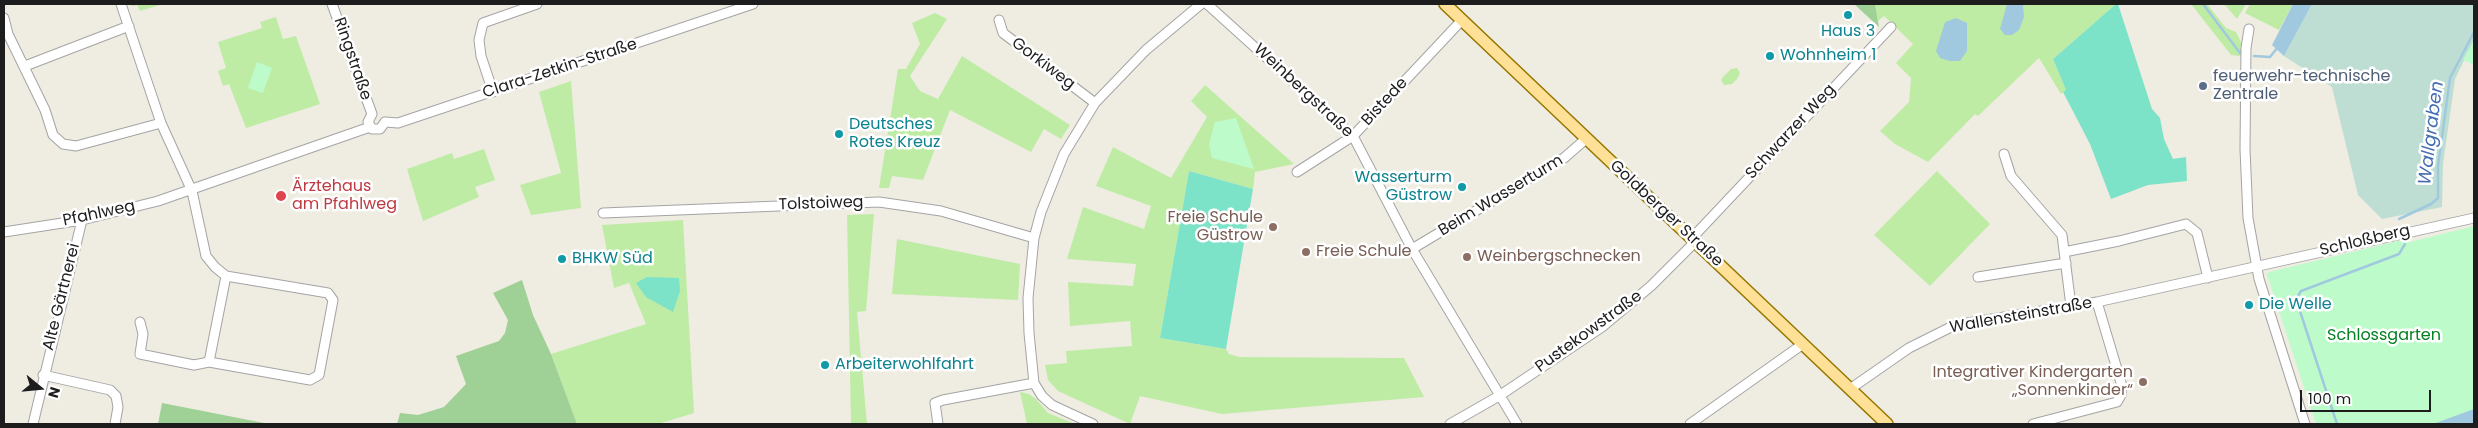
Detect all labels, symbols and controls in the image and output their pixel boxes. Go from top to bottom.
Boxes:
marker: Haus 3 [1842,9,1854,21]
street label: Ringstraße [329,15,375,103]
place label: Haus 3 [1821,22,1875,42]
street label: Gorkiweg [1007,34,1079,94]
street label: Clara-Zetkin-Straße [480,35,640,103]
street label: Weinbergstraße [1249,40,1357,142]
place label: Wohnheim 1 [1780,46,1876,66]
marker: Wohnheim 1 [1764,50,1776,62]
place label: feuerwehr-technische Zentrale [2213,67,2390,105]
street label: Bistede [1358,74,1412,130]
street label: Schwarzer Weg [1742,80,1840,184]
marker: feuerwehr-technische Zentrale [2197,80,2209,92]
water label: Wallgraben [2415,80,2449,186]
place label: Deutsches Rotes Kreuz [849,115,940,153]
marker: Deutsches Rotes Kreuz [833,128,845,140]
street label: Beim Wasserturm [1435,151,1567,241]
street label: Goldberger Straße [1605,157,1727,271]
place label: Wasserturm Güstrow [1354,168,1452,206]
place label: Ärztehaus am Pfahlweg [292,177,397,215]
marker: Wasserturm Güstrow [1456,181,1468,193]
marker: Ärztehaus am Pfahlweg [274,189,288,203]
street label: Tolstoiweg [778,193,864,215]
street label: Pfahlweg [61,197,137,231]
place label: Freie Schule Güstrow [1167,208,1263,246]
marker: Freie Schule Güstrow [1267,221,1279,233]
street label: Schloßberg [2318,221,2412,261]
street label: Alte Gärtnerei [39,241,85,353]
place label: Freie Schule [1316,242,1412,262]
marker: Freie Schule [1300,246,1312,258]
place label: Weinbergschnecken [1477,247,1641,267]
place label: BHKW Süd [572,249,653,269]
marker: Weinbergschnecken [1461,251,1473,263]
marker: BHKW Süd [556,253,568,265]
street label: Pustekowstraße [1532,287,1646,377]
street label: Wallensteinstraße [1948,294,2094,338]
place label: Die Welle [2259,295,2332,315]
marker: Die Welle [2243,299,2255,311]
park label: Schlossgarten [2327,326,2441,346]
place label: Arbeiterwohlfahrt [835,355,974,375]
marker: Arbeiterwohlfahrt [819,359,831,371]
north arrow [15,363,65,413]
place label: Integrativer Kindergarten „Sonnenkinder“ [1933,363,2133,401]
marker: Integrativer Kindergarten „Sonnenkinder“ [2137,376,2149,388]
scale bar [2303,380,2434,412]
text: N [43,384,65,400]
text: 100 m [2308,388,2351,409]

